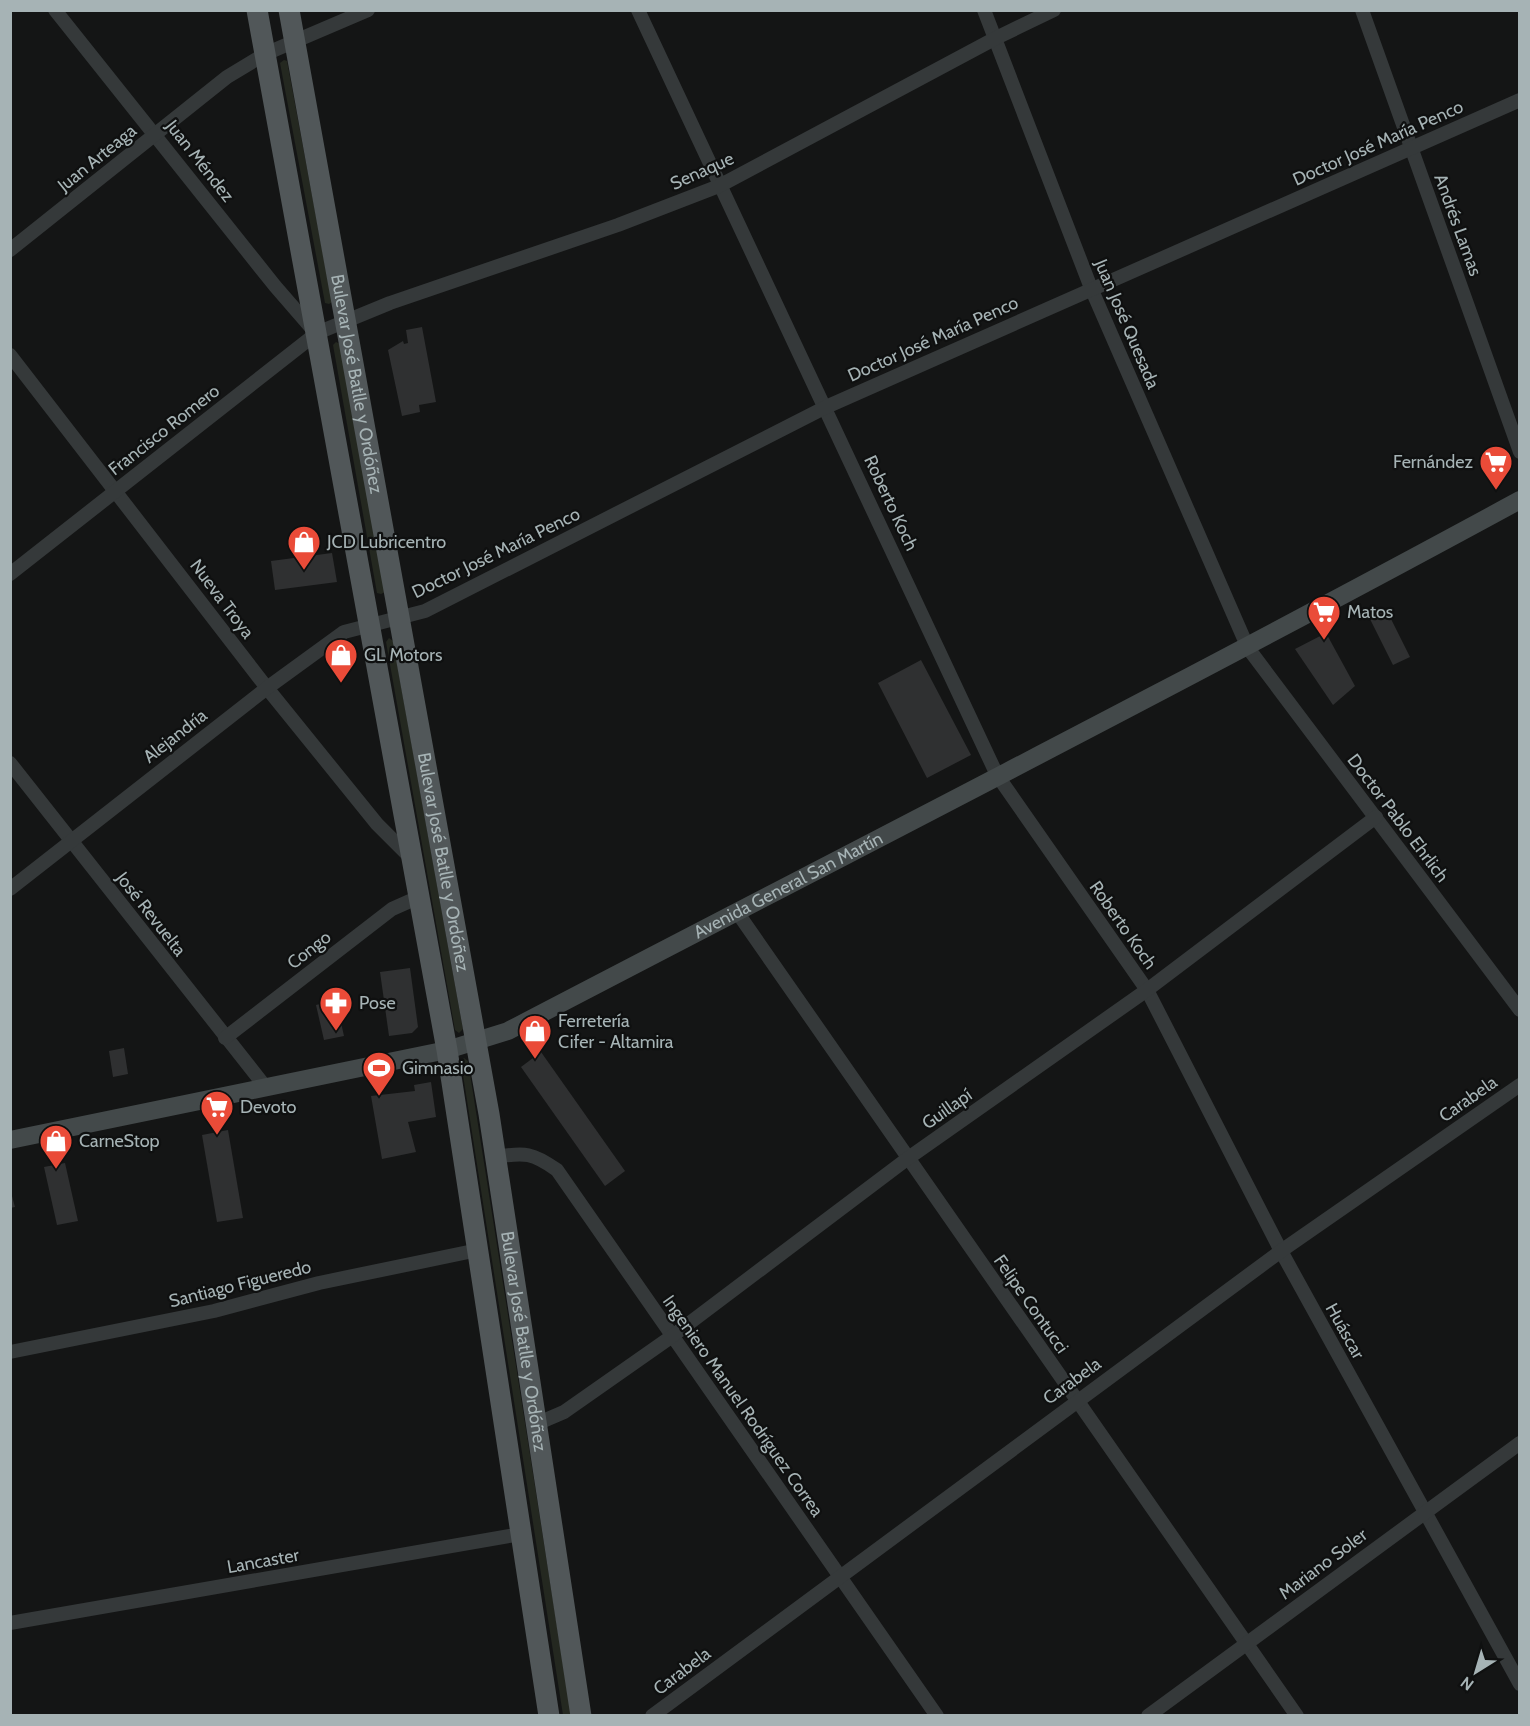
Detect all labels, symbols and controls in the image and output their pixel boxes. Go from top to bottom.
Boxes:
street label: Doctor José María Penco [1289,95,1467,191]
street label: Juan Méndez [161,115,239,207]
street label: Juan Arteaga [52,119,141,197]
street label: Senaque [667,147,737,195]
street label: Andrés Lamas [1429,171,1487,279]
street label: Juan José Quesada [1089,255,1164,392]
street label: Bulevar José Batlle y Ordóñez [326,272,387,496]
street label: Doctor José María Penco [844,291,1022,387]
street label: Francisco Romero [104,380,224,480]
supermarket icon: Fernández [1478,444,1514,491]
place label: Fernández [1393,451,1474,473]
street label: Roberto Koch [859,452,923,554]
street label: Doctor José María Penco [408,503,584,603]
shop icon: JCD Lubricentro [286,524,322,571]
place label: JCD Lubricentro [326,531,446,553]
street label: Nueva Troya [185,555,259,643]
supermarket icon: Matos [1306,594,1342,641]
place label: Matos [1347,601,1393,623]
shop icon: GL Motors [323,637,359,684]
place label: GL Motors [364,644,442,666]
street label: Alejandría [139,704,212,768]
street label: Doctor Pablo Ehrlich [1343,750,1453,886]
street label: Bulevar José Batlle y Ordóñez [413,751,474,974]
street label: Avenida General San Martín [690,827,887,944]
street label: José Revuelta [111,867,191,961]
street label: Roberto Koch [1085,877,1161,973]
street label: Congo [283,926,335,974]
pharmacy icon: Pose [318,985,354,1032]
place label: Pose [359,992,396,1014]
place label: Ferretería Cifer - Altamira [558,1010,674,1053]
shop icon: Ferretería Cifer - Altamira [517,1013,553,1060]
sports icon: Gimnasio [361,1050,397,1097]
place label: Gimnasio [402,1057,474,1079]
street label: Carabela [1435,1071,1502,1127]
street label: Guillapí [918,1084,976,1134]
supermarket icon: Devoto [199,1089,235,1136]
place label: Devoto [240,1096,297,1118]
shop icon: CarneStop [38,1123,74,1170]
place label: CarneStop [79,1130,160,1152]
street label: Bulevar José Batlle y Ordóñez [496,1230,552,1454]
street label: Felipe Contucci [989,1250,1073,1358]
street label: Santiago Figueredo [167,1256,313,1312]
street label: Ingeniero Manuel Rodríguez Correa [658,1291,828,1521]
street label: Huáscar [1321,1299,1369,1363]
street label: Carabela [1039,1352,1105,1409]
street label: Mariano Soler [1275,1523,1372,1604]
street label: Lancaster [225,1544,301,1578]
street label: Carabela [649,1642,715,1700]
north arrow [1446,1642,1506,1702]
text: N [1457,1673,1478,1695]

